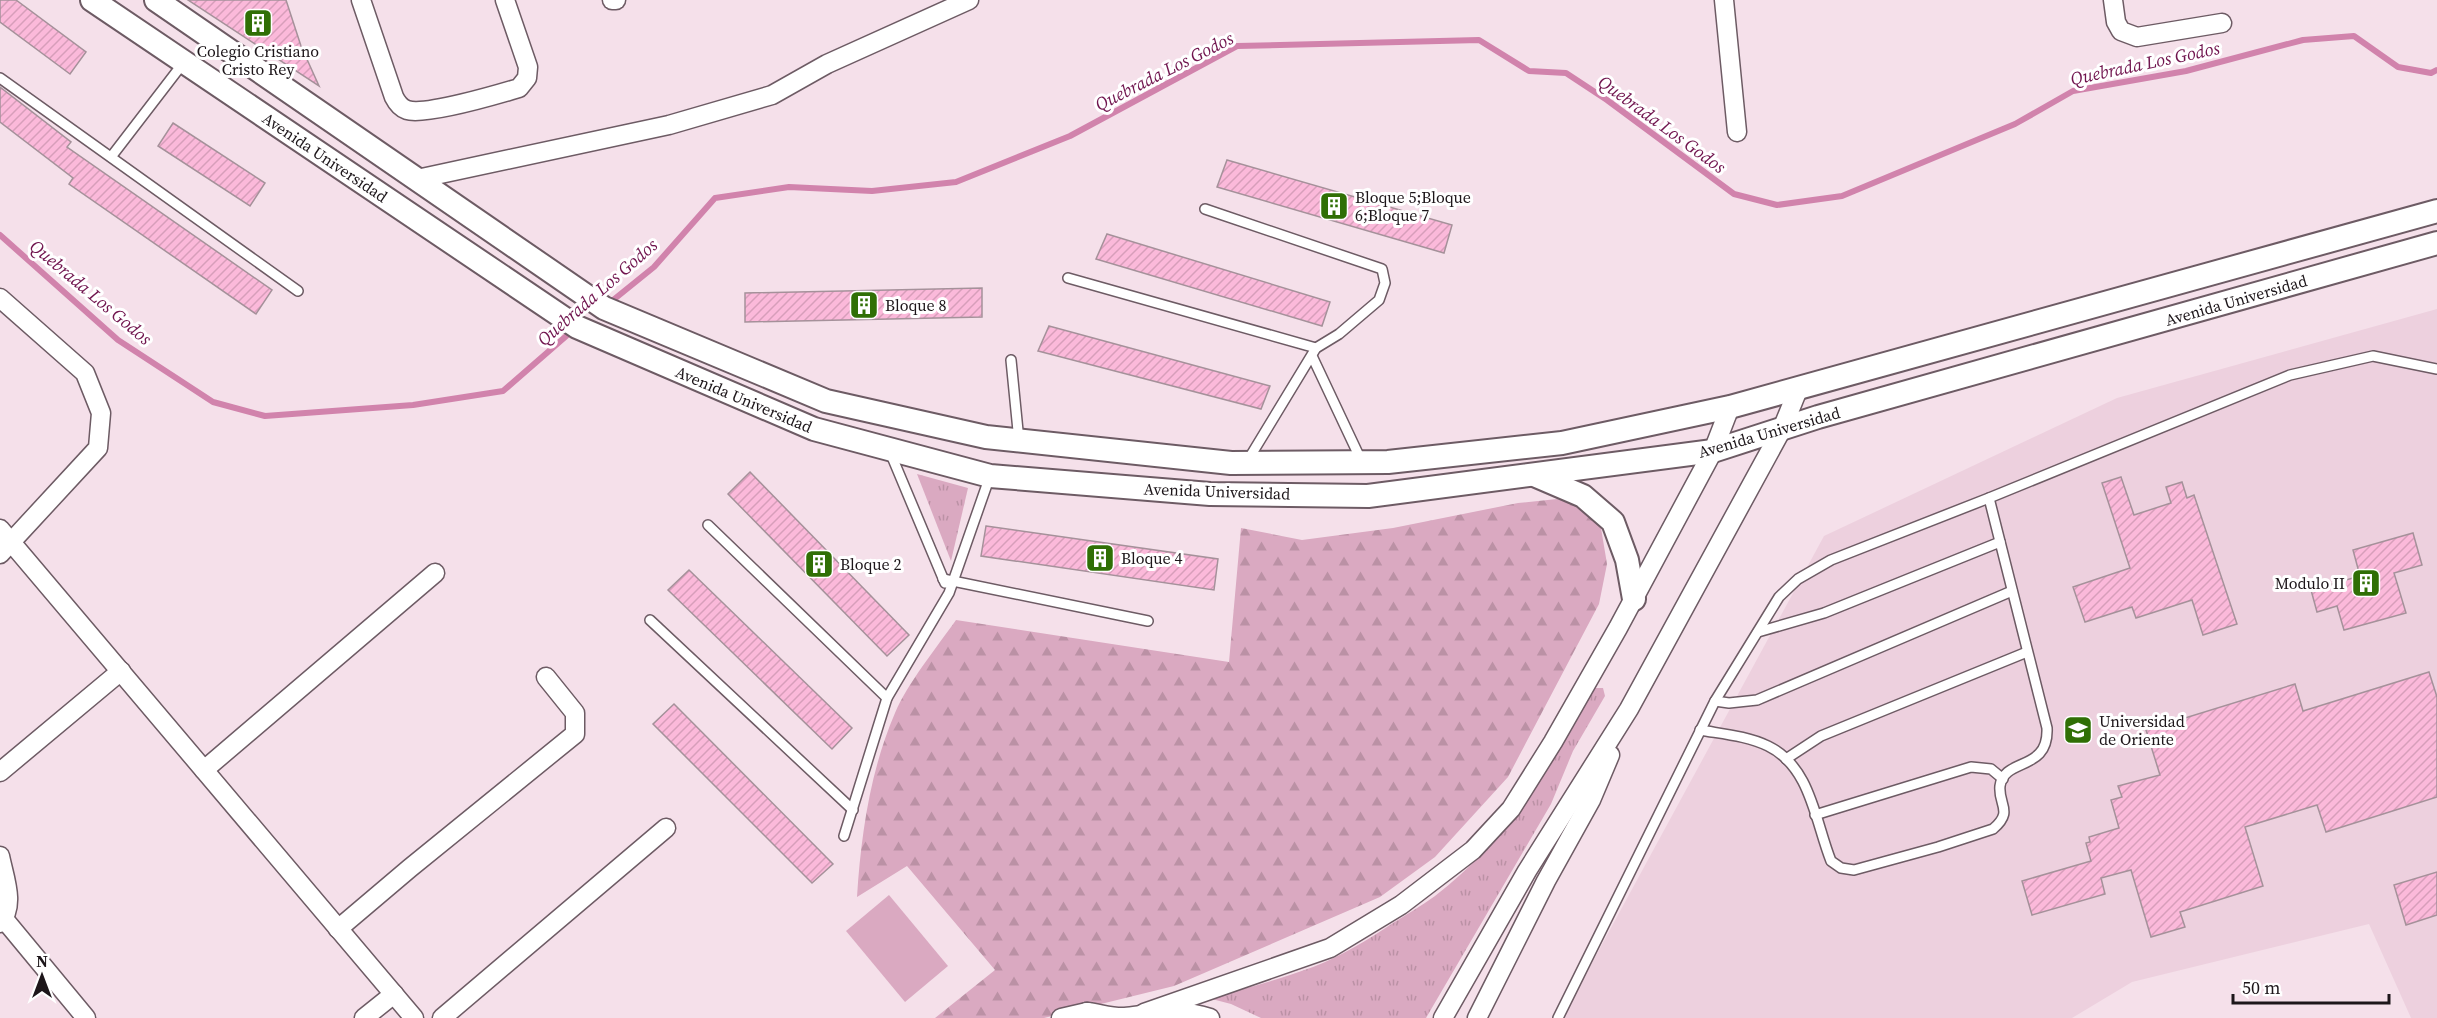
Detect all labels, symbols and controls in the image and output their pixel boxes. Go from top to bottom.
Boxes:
building icon: Colegio Cristiano Cristo Rey [242,7,274,39]
water label: Quebrada Los Godos [1091,25,1238,117]
water label: Quebrada Los Godos [2068,35,2222,91]
place label: Colegio Cristiano Cristo Rey [197,40,319,80]
water label: Quebrada Los Godos [1593,69,1731,179]
street label: Avenida Universidad [258,107,392,207]
place label: Bloque 5;Bloque 6;Bloque 7 [1355,186,1471,226]
building icon: Bloque 5;Bloque 6;Bloque 7 [1318,190,1350,222]
water label: Quebrada Los Godos [531,232,663,351]
water label: Quebrada Los Godos [25,234,158,351]
street label: Avenida Universidad [2163,269,2309,331]
building icon: Bloque 8 [848,289,880,321]
place label: Bloque 8 [885,294,946,316]
street label: Avenida Universidad [672,360,816,438]
street label: Avenida Universidad [1696,401,1842,463]
street label: Avenida Universidad [1143,477,1291,505]
building icon: Bloque 4 [1084,542,1116,574]
place label: Bloque 4 [1121,547,1182,569]
building icon: Bloque 2 [803,548,835,580]
place label: Bloque 2 [840,553,901,575]
building icon: Modulo II [2350,567,2382,599]
place label: Modulo II [2275,572,2345,594]
place label: Universidad de Oriente [2099,710,2185,750]
school or university icon: Universidad de Oriente [2062,714,2094,746]
north arrow [12,946,72,1006]
text: N [36,950,48,972]
scale bar [2233,967,2389,1005]
text: 50 m [2242,975,2280,1000]

